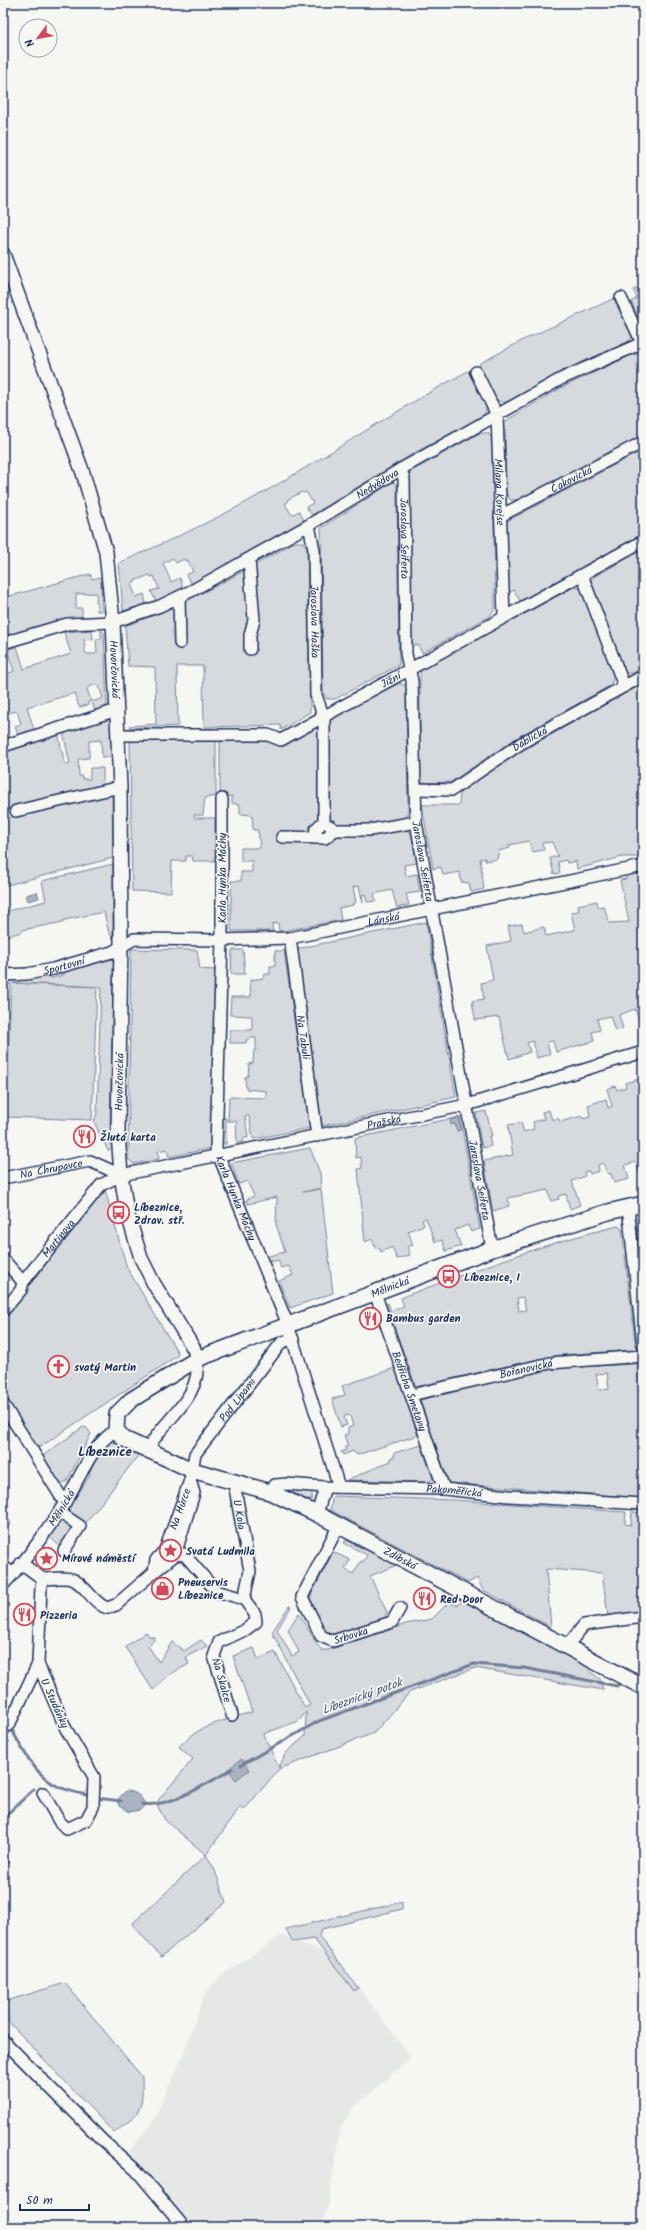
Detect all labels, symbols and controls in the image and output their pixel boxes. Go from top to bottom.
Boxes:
north arrow [18,18,58,58]
text: N [21,35,40,50]
street label: Milana Korejse [489,458,509,526]
street label: Čakovická [547,461,597,499]
street label: Nedvědova [353,464,403,504]
street label: Jaroslava Seiferta [394,498,413,579]
street label: Jaroslava Haška [304,585,323,658]
street label: Hovorčovická [104,640,124,700]
street label: Jižní [378,667,407,694]
street label: Ďáblická [509,721,553,757]
street label: Jaroslava Seiferta [406,820,438,903]
street label: Karla Hynka Máchy [214,832,232,923]
street label: Lánská [366,908,403,932]
street label: Sportovní [42,952,89,981]
street label: Na Tabuli [291,1014,314,1061]
street label: Hovorčovická [110,1051,130,1111]
street label: Pražská [365,1110,405,1135]
restaurant icon: Žlutá karta [72,1124,98,1150]
place label: Žlutá karta [100,1129,156,1147]
street label: Jaroslava Seiferta [463,1139,495,1222]
street label: Karla Hynka Máchy [210,1153,261,1245]
street label: Na Chrupavce [18,1155,84,1185]
place label: Líbeznice, Zdrav. stř. [134,1199,185,1230]
bus stop icon: Líbeznice, Zdrav. stř. [106,1200,132,1226]
street label: Martinova [38,1216,80,1262]
bus stop icon: Líbeznice, I [436,1264,462,1290]
place label: Líbeznice, I [464,1269,521,1287]
street label: Mělnická [368,1272,414,1303]
restaurant icon: Bambus garden [358,1305,384,1331]
place label: Bambus garden [386,1310,461,1328]
street label: Bedřicha Smetany [386,1349,431,1435]
church icon: svatý Martin [46,1354,72,1380]
street label: Bořanovická [498,1354,556,1384]
place label: svatý Martin [74,1359,136,1377]
street label: Pod Lipami [215,1374,261,1426]
district label: Líbeznice [78,1442,133,1463]
street label: Pakoměřická [426,1481,485,1503]
street label: Mělnická [44,1485,81,1530]
street label: Na Hůrce [165,1486,196,1533]
street label: U Kola [227,1498,250,1531]
place icon: Svatá Ludmila [157,1538,183,1564]
place label: Svatá Ludmila [186,1543,255,1561]
street label: Zdibská [380,1543,421,1576]
place icon: Mírové náměstí [34,1545,60,1571]
place label: Mírové náměstí [62,1550,137,1568]
place label: Pneuservis Líbeznice [178,1574,229,1605]
shop icon: Pneuservis Líbeznice [149,1575,175,1601]
restaurant icon: Red Door [411,1586,437,1612]
place label: Red Door [440,1591,485,1609]
restaurant icon: Pizzeria [12,1602,38,1628]
place label: Pizzeria [40,1607,78,1625]
street label: Srbovka [332,1622,371,1650]
street label: Na Skalce [206,1656,236,1705]
water label: Líbeznický potok [319,1672,407,1720]
street label: U Studánky [35,1675,73,1732]
scale bar [20,2186,89,2212]
text: 50 m [26,2191,53,2210]

